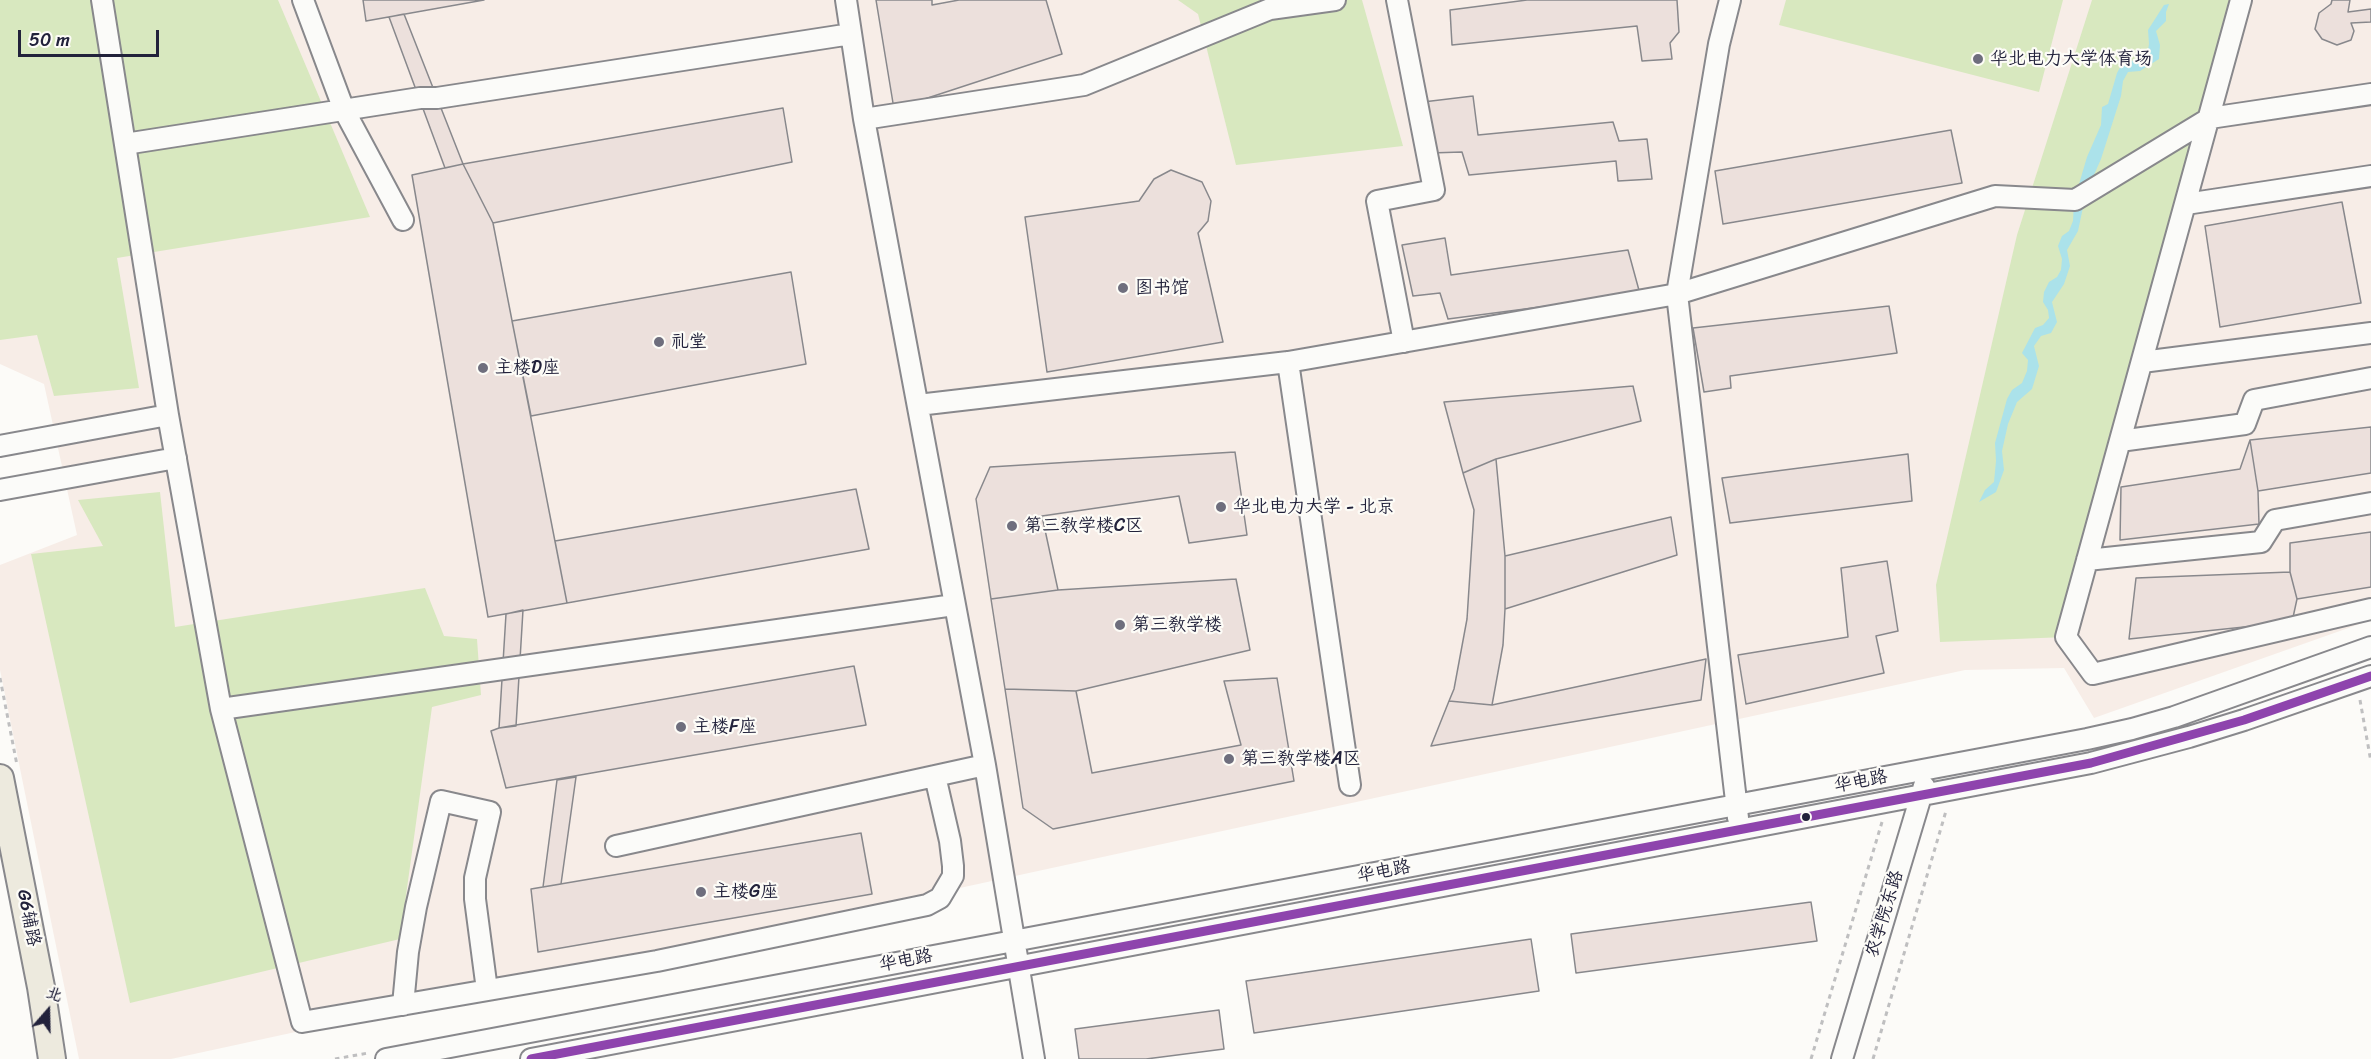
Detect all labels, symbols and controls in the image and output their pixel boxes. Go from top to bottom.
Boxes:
scale bar [21,18,162,56]
text: 50 m [29,24,70,56]
place label: 华北电力大学体育场 [1990,48,2152,70]
marker: 华北电力大学体育场 [1971,52,1985,66]
place label: 图书馆 [1135,277,1189,299]
marker: 图书馆 [1116,281,1130,295]
place label: 礼堂 [671,331,707,353]
marker: 礼堂 [652,335,666,349]
place label: 主楼D座 [495,357,560,379]
marker: 主楼D座 [476,361,490,375]
place label: 华北电力大学 - 北京 [1233,496,1395,518]
marker: 华北电力大学 - 北京 [1214,500,1228,514]
place label: 第三教学楼C区 [1024,515,1143,537]
marker: 第三教学楼C区 [1005,519,1019,533]
place label: 第三教学楼 [1132,614,1222,636]
marker: 第三教学楼 [1113,618,1127,632]
place label: 主楼F座 [693,716,757,738]
marker: 主楼F座 [674,720,688,734]
place label: 第三教学楼A区 [1241,748,1361,770]
marker: 第三教学楼A区 [1222,752,1236,766]
street label: 华电路 [1832,766,1890,798]
unlabelled marker [1800,811,1812,823]
street label: 华电路 [1355,856,1413,888]
street label: 农学院东路 [1862,868,1908,960]
place label: 主楼G座 [713,881,778,903]
marker: 主楼G座 [694,885,708,899]
street label: G6辅路 [12,888,44,948]
street label: 华电路 [877,945,935,977]
text: 北 [42,977,67,1010]
north arrow [18,981,78,1041]

